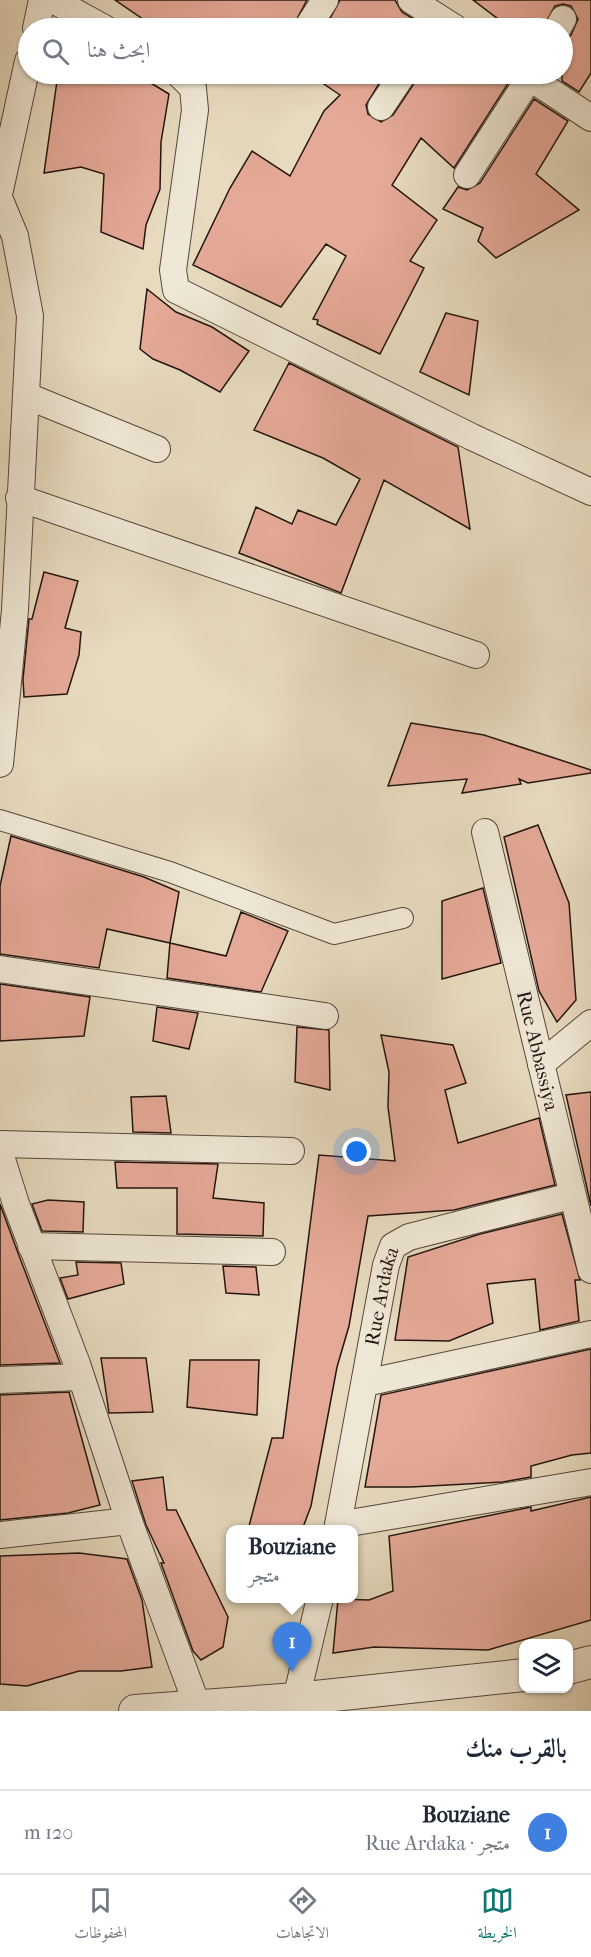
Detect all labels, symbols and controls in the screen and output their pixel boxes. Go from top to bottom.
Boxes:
search box [18,18,573,84]
icon: search [39,35,72,68]
text: ابحث هنا [87,37,150,63]
street label: Rue Abbassiya [512,988,564,1114]
your location [342,1137,371,1166]
street label: Rue Ardaka [360,1243,404,1347]
popup [226,1525,358,1603]
text: Bouziane [248,1534,336,1560]
text: متجر [248,1564,280,1587]
pin: 1 [272,1622,312,1672]
map controls [519,1639,573,1693]
button: layers [519,1639,573,1693]
text: بالقرب منك [465,1733,567,1764]
text: Bouziane [422,1802,510,1828]
text: 120 m [24,1821,73,1844]
text: 1 [544,1821,551,1844]
text: متجر · Rue Ardaka [365,1832,510,1855]
tab: المحفوظات [74,1884,127,1948]
tab: الاتجاهات [276,1884,329,1948]
tab: الخريطة [478,1884,517,1948]

